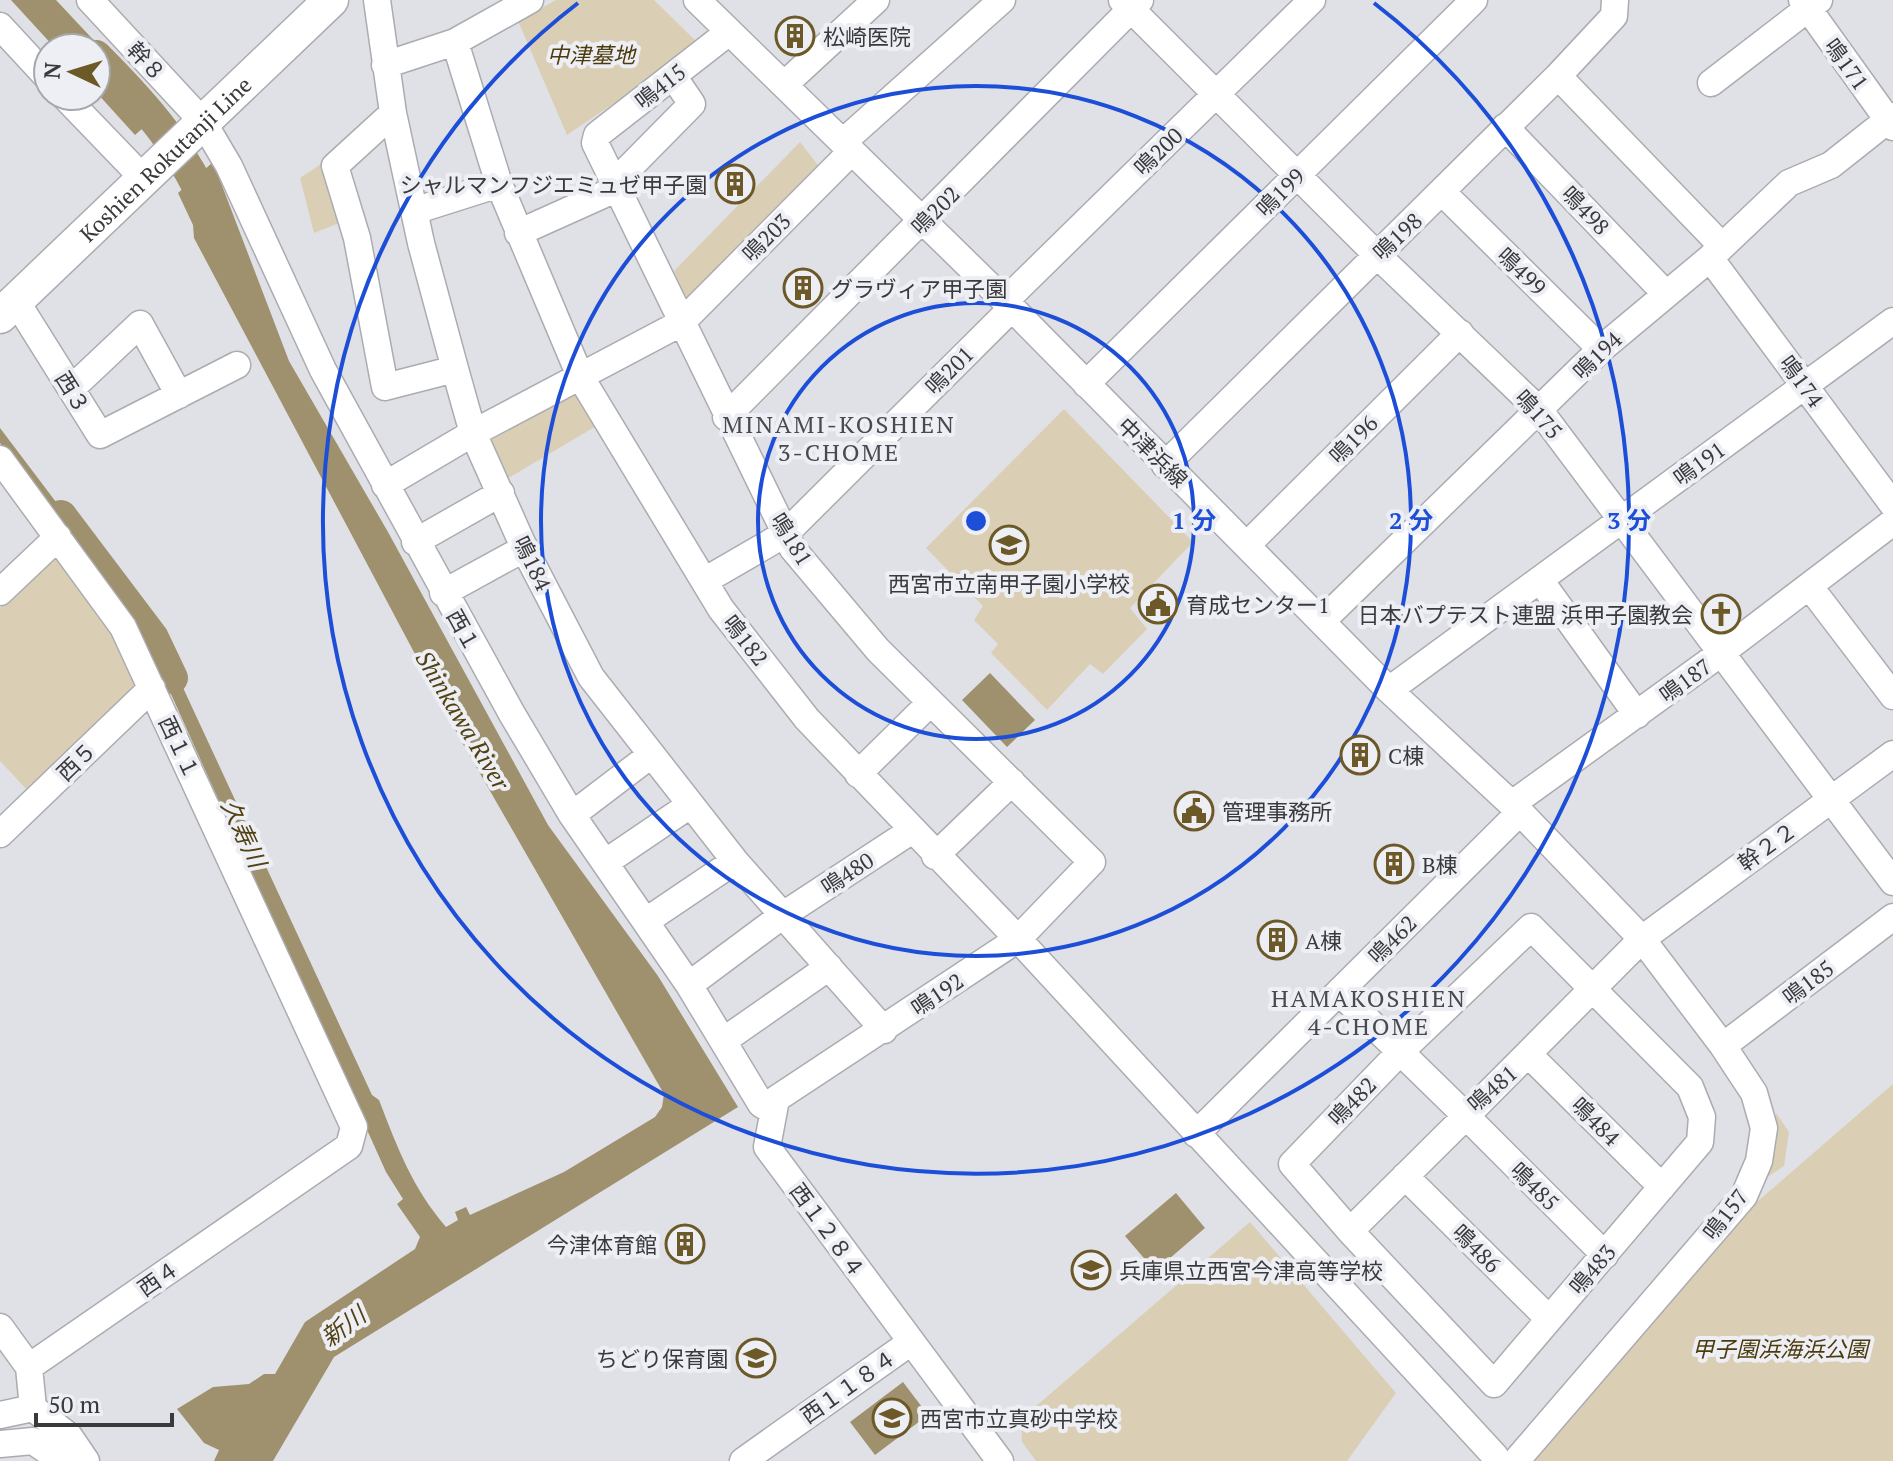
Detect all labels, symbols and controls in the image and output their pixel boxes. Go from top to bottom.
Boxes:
building icon: 松崎医院 [774,15,816,57]
place label: 松崎医院 [823,22,911,51]
north arrow [32,32,112,112]
street label: 鳴171 [1818,32,1876,96]
street label: 幹８ [121,35,173,87]
park label: 中津墓地 [547,40,637,69]
street label: 鳴415 [629,57,691,115]
text: N [37,61,67,80]
street label: Koshien Rokutanji Line [73,70,257,248]
street label: 鳴200 [1127,121,1189,181]
street label: 鳴199 [1250,162,1310,222]
building icon: シャルマンフジエミュゼ甲子園 [714,163,756,205]
place label: シャルマンフジエミュゼ甲子園 [400,170,707,199]
street label: 鳴498 [1556,179,1616,241]
street label: 鳴202 [905,180,965,240]
street label: 鳴198 [1366,206,1428,266]
street label: 鳴203 [736,207,796,267]
street label: 鳴499 [1491,241,1553,301]
building icon: グラヴィア甲子園 [782,267,824,309]
place label: グラヴィア甲子園 [831,274,1007,303]
street label: 鳴194 [1566,325,1628,385]
street label: 鳴201 [919,340,979,400]
street label: 鳴174 [1773,349,1831,413]
street label: 西３ [49,366,97,418]
street label: 鳴175 [1509,383,1569,445]
district label: MINAMI-KOSHIEN 3-CHOME [722,408,956,468]
street label: 鳴196 [1323,408,1384,469]
street label: 中津浜線 [1112,411,1194,493]
street label: 鳴191 [1667,434,1731,492]
text: 1 分 [1172,504,1216,536]
text: 2 分 [1389,504,1433,536]
text: 3 分 [1607,504,1651,536]
street label: 鳴181 [765,507,819,571]
centre of rings [962,507,990,535]
school or university icon: 西宮市立南甲子園小学校 [988,524,1030,566]
street label: 鳴184 [507,531,559,595]
place label: 西宮市立南甲子園小学校 [888,569,1130,598]
public building icon: 育成センター1 [1137,583,1179,625]
place label: 育成センター1 [1186,590,1330,619]
church icon: 日本バプテスト連盟 浜甲子園教会 [1700,593,1742,635]
place label: 日本バプテスト連盟 浜甲子園教会 [1358,600,1693,629]
street label: 西１ [441,604,487,656]
street label: 鳴182 [717,609,775,671]
water label: Shinkawa River [409,644,518,797]
street label: 鳴187 [1653,651,1717,709]
street label: 西１１ [153,711,207,783]
building icon: C棟 [1339,734,1381,776]
street label: 西５ [50,735,102,787]
place label: C棟 [1388,741,1424,770]
public building icon: 管理事務所 [1173,790,1215,832]
water label: 久寿川 [214,794,275,875]
place label: 管理事務所 [1222,797,1332,826]
street label: 幹２２ [1732,815,1802,877]
building icon: B棟 [1373,843,1415,885]
street label: 鳴480 [815,845,879,901]
place label: B棟 [1422,850,1458,879]
street label: 鳴462 [1362,909,1422,969]
building icon: A棟 [1256,919,1298,961]
place label: A棟 [1305,926,1342,955]
street label: 鳴185 [1776,953,1840,1011]
street label: 鳴192 [905,966,969,1022]
district label: HAMAKOSHIEN 4-CHOME [1271,982,1467,1042]
street label: 鳴481 [1461,1058,1523,1118]
street label: 鳴482 [1322,1070,1382,1132]
street label: 鳴484 [1566,1091,1627,1152]
street label: 鳴485 [1505,1156,1565,1216]
street label: 西１２８４ [784,1177,872,1283]
street label: 鳴157 [1696,1183,1754,1245]
street label: 鳴486 [1447,1218,1508,1279]
building icon: 今津体育館 [664,1223,706,1265]
place label: 今津体育館 [547,1230,657,1259]
street label: 鳴483 [1562,1238,1622,1300]
school or university icon: 兵庫県立西宮今津高等学校 [1070,1249,1112,1291]
street label: 西４ [132,1253,184,1303]
place label: 兵庫県立西宮今津高等学校 [1119,1256,1383,1285]
water label: 新川 [314,1297,374,1353]
park label: 甲子園浜海浜公園 [1692,1334,1871,1363]
school or university icon: ちどり保育園 [735,1337,777,1379]
street label: 西１１８４ [795,1343,901,1429]
place label: ちどり保育園 [596,1344,728,1373]
scale bar [36,1377,172,1427]
text: 50 m [48,1388,100,1420]
school or university icon: 西宮市立真砂中学校 [871,1397,913,1439]
place label: 西宮市立真砂中学校 [920,1404,1118,1433]

